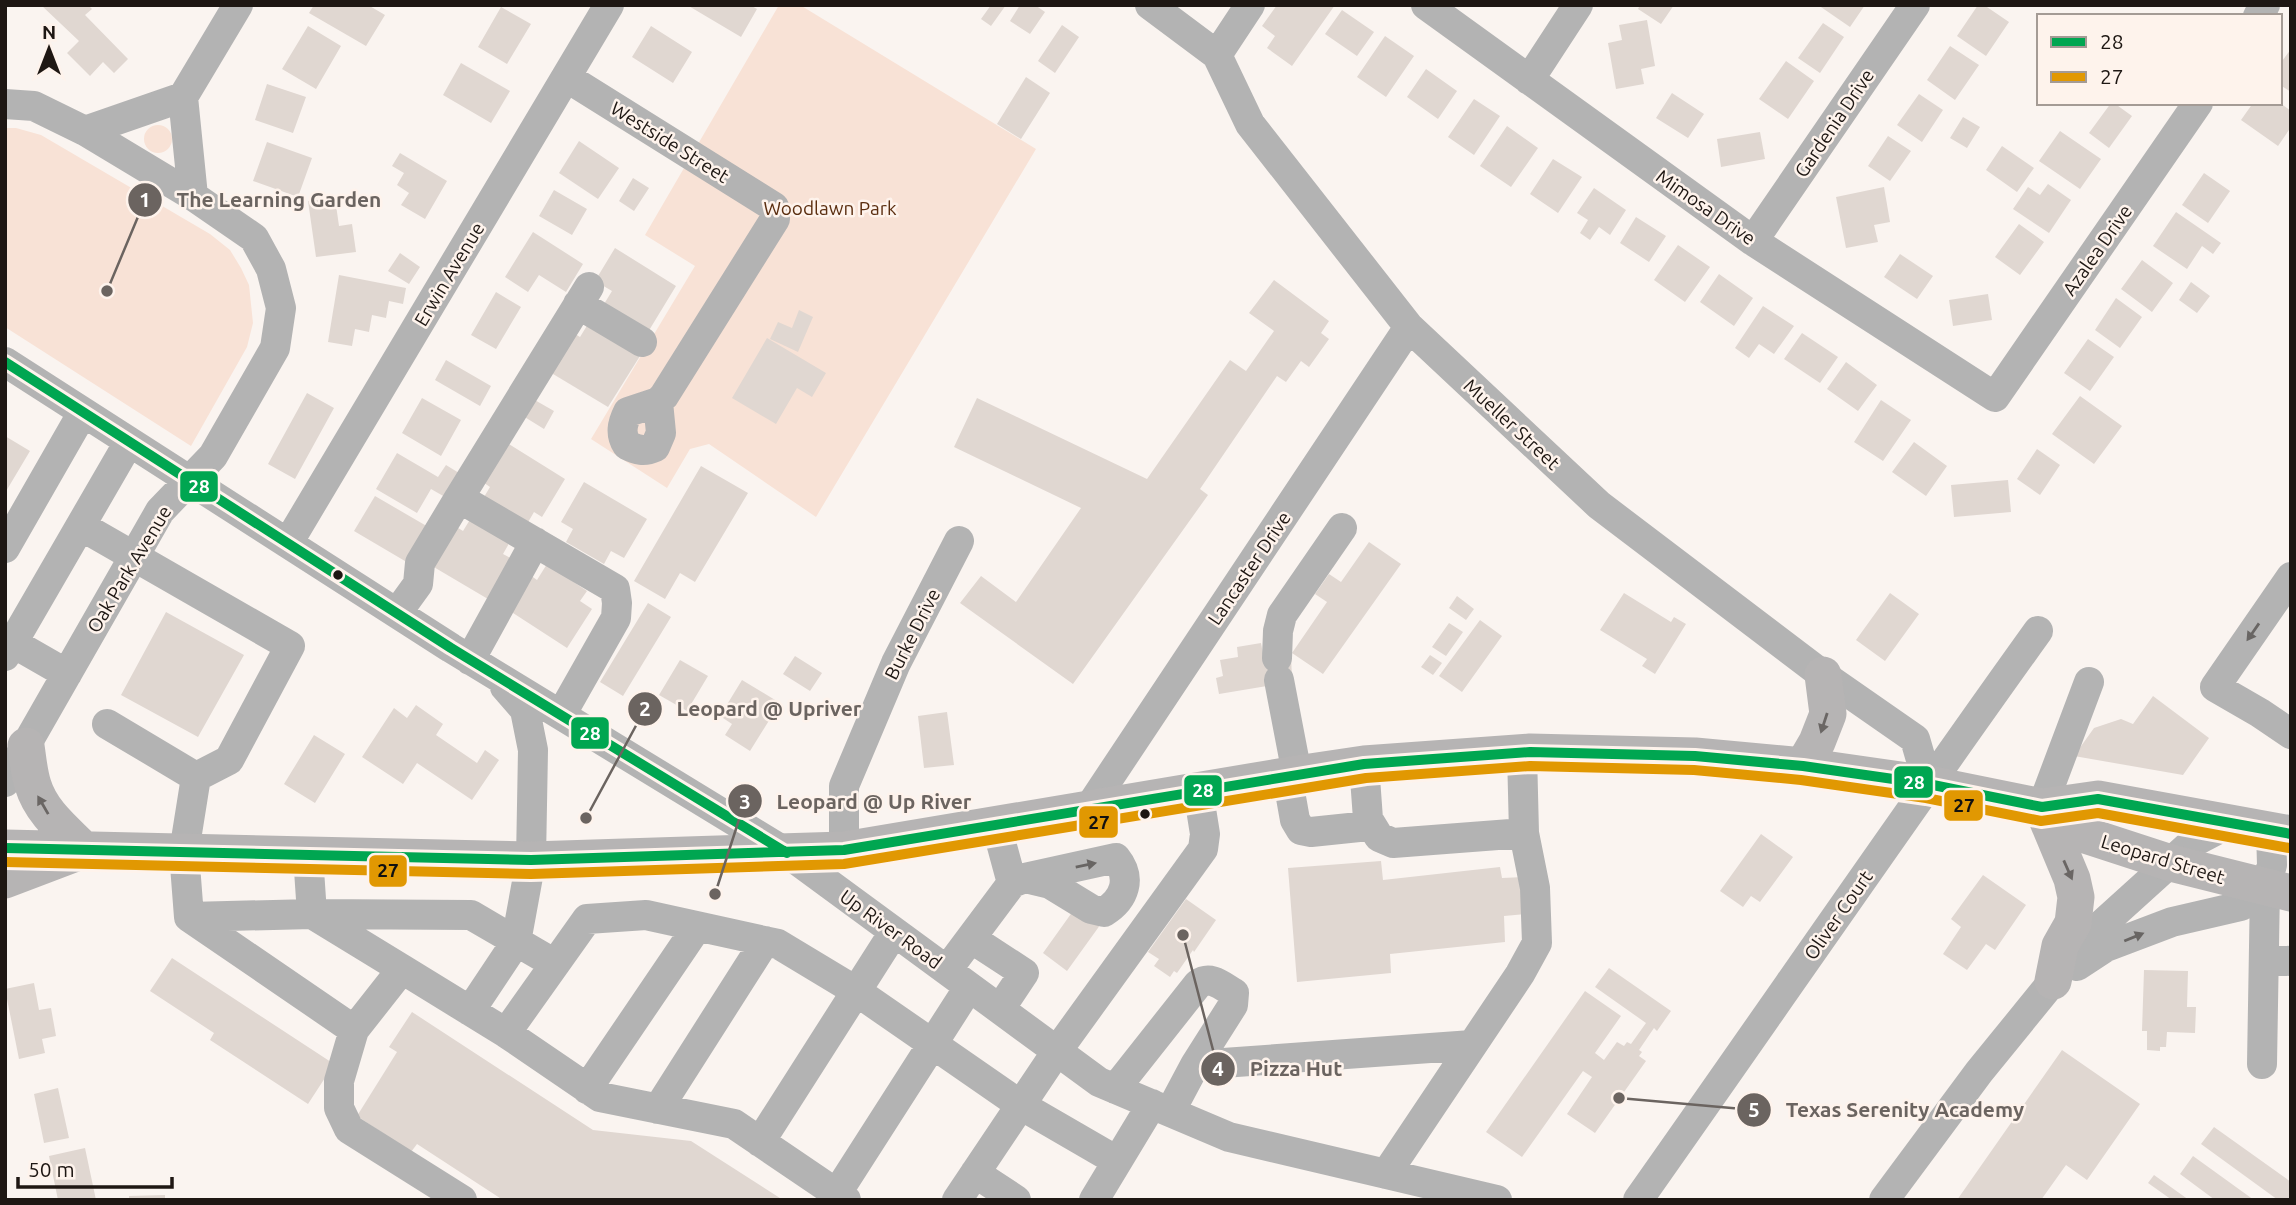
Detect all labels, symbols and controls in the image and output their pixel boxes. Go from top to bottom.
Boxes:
north arrow [14,14,84,84]
legend [2037,14,2282,105]
text: N [42,21,56,43]
text: 28 [2100,29,2124,53]
text: 27 [2100,64,2124,88]
street label: Gardenia Drive [1790,65,1878,181]
street label: Westside Street [607,97,734,187]
street label: Mimosa Drive [1652,165,1760,249]
callout: The Learning Garden [128,179,396,221]
text: 1 [139,187,151,211]
text: The Learning Garden [177,187,381,211]
park label: Woodlawn Park [763,197,897,219]
street label: Azalea Drive [2058,200,2136,300]
street label: Erwin Avenue [409,218,489,330]
street label: Mueller Street [1460,374,1565,474]
line badge: 28 [179,470,219,503]
text: 28 [188,475,210,497]
street label: Oak Park Avenue [82,501,176,637]
street label: Lancaster Drive [1203,507,1295,629]
unlabelled marker [331,568,345,582]
street label: Burke Drive [880,585,944,683]
one-way arrow [2246,623,2260,641]
callout: Leopard @ Upriver [628,688,876,730]
text: 2 [639,696,651,720]
text: Leopard @ Upriver [677,696,862,720]
one-way arrow [1818,712,1829,733]
line badge: 28 [570,716,610,750]
text: 28 [579,722,601,744]
line badge: 28 [1893,765,1934,799]
text: 28 [1903,771,1925,793]
line badge: 28 [1183,774,1223,807]
text: 28 [1192,779,1214,801]
callout: Leopard @ Up River [728,780,986,822]
text: 3 [739,789,751,813]
text: Leopard @ Up River [777,789,972,813]
line badge: 27 [1943,789,1984,822]
text: 27 [1953,794,1975,816]
one-way arrow [37,795,49,814]
line badge: 27 [1078,805,1119,839]
unlabelled marker [1138,807,1152,821]
text: 27 [1088,811,1110,833]
street label: Leopard Street [2099,830,2228,888]
line badge: 27 [368,854,408,888]
text: 27 [377,859,399,881]
one-way arrow [1075,859,1097,870]
one-way arrow [2062,860,2074,880]
street label: Oliver Court [1799,866,1877,964]
street label: Up River Road [836,885,946,973]
one-way arrow [2123,931,2144,942]
callout: Pizza Hut [1200,1048,1356,1090]
text: 4 [1212,1056,1224,1080]
text: Pizza Hut [1250,1056,1342,1080]
callout: Texas Serenity Academy [1736,1089,2038,1131]
text: 5 [1748,1097,1760,1121]
text: Texas Serenity Academy [1786,1097,2024,1121]
scale bar [18,1146,172,1190]
text: 50 m [28,1157,75,1181]

